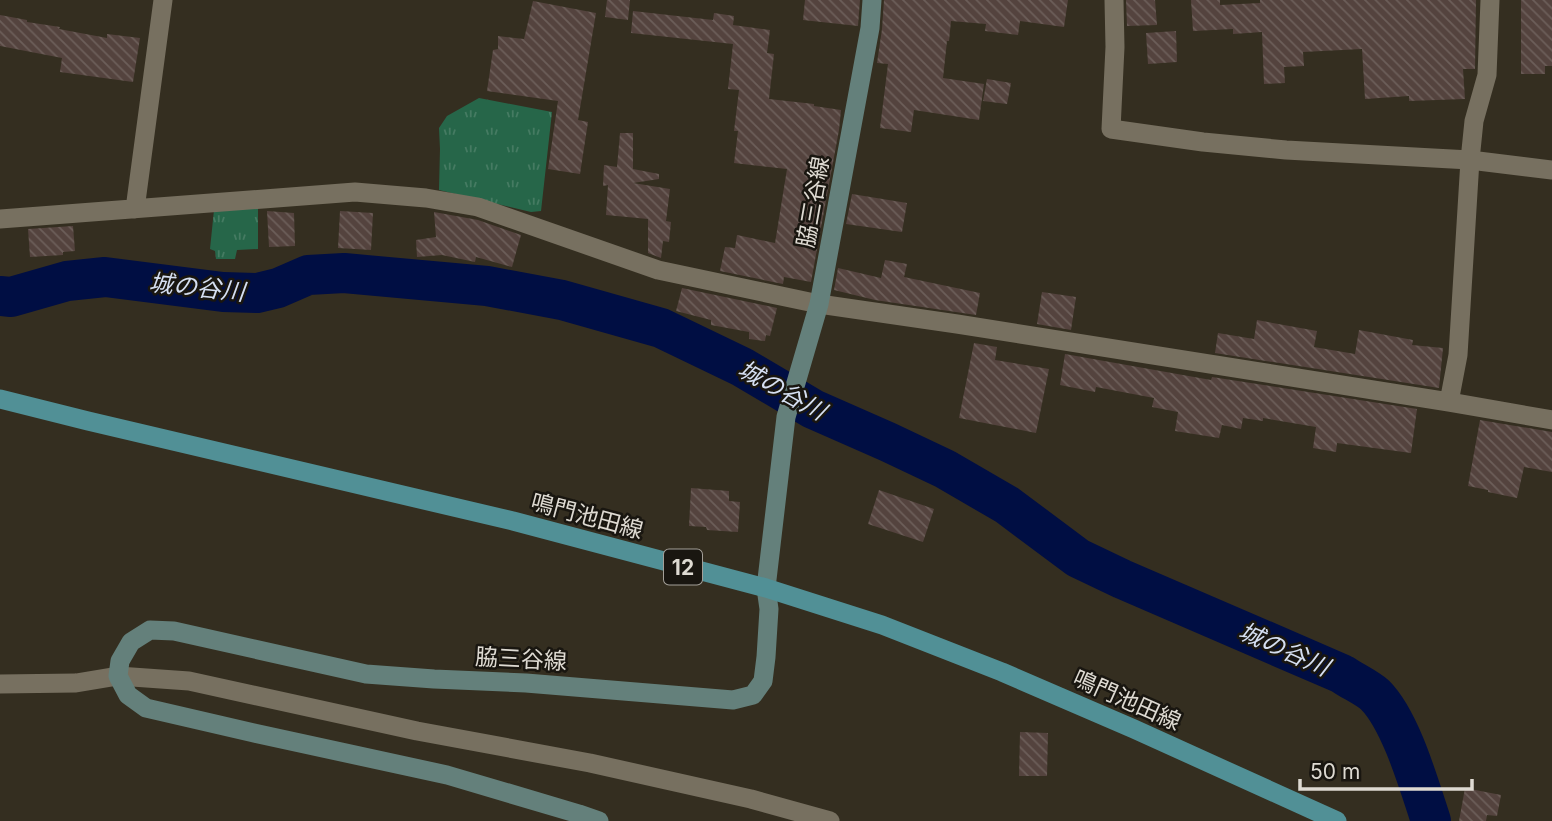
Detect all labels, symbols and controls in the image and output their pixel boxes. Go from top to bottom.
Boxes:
street label: 脇三谷線 [791,154,835,250]
water label: 城の谷川 [148,268,249,307]
water label: 城の谷川 [733,354,834,427]
street label: 鳴門池田線 [528,488,646,544]
road number: 12 [664,550,702,584]
water label: 城の谷川 [1234,616,1336,683]
street label: 脇三谷線 [474,643,568,675]
street label: 鳴門池田線 [1069,664,1185,736]
scale bar [1300,748,1472,792]
text: 50 m [1310,759,1360,784]

